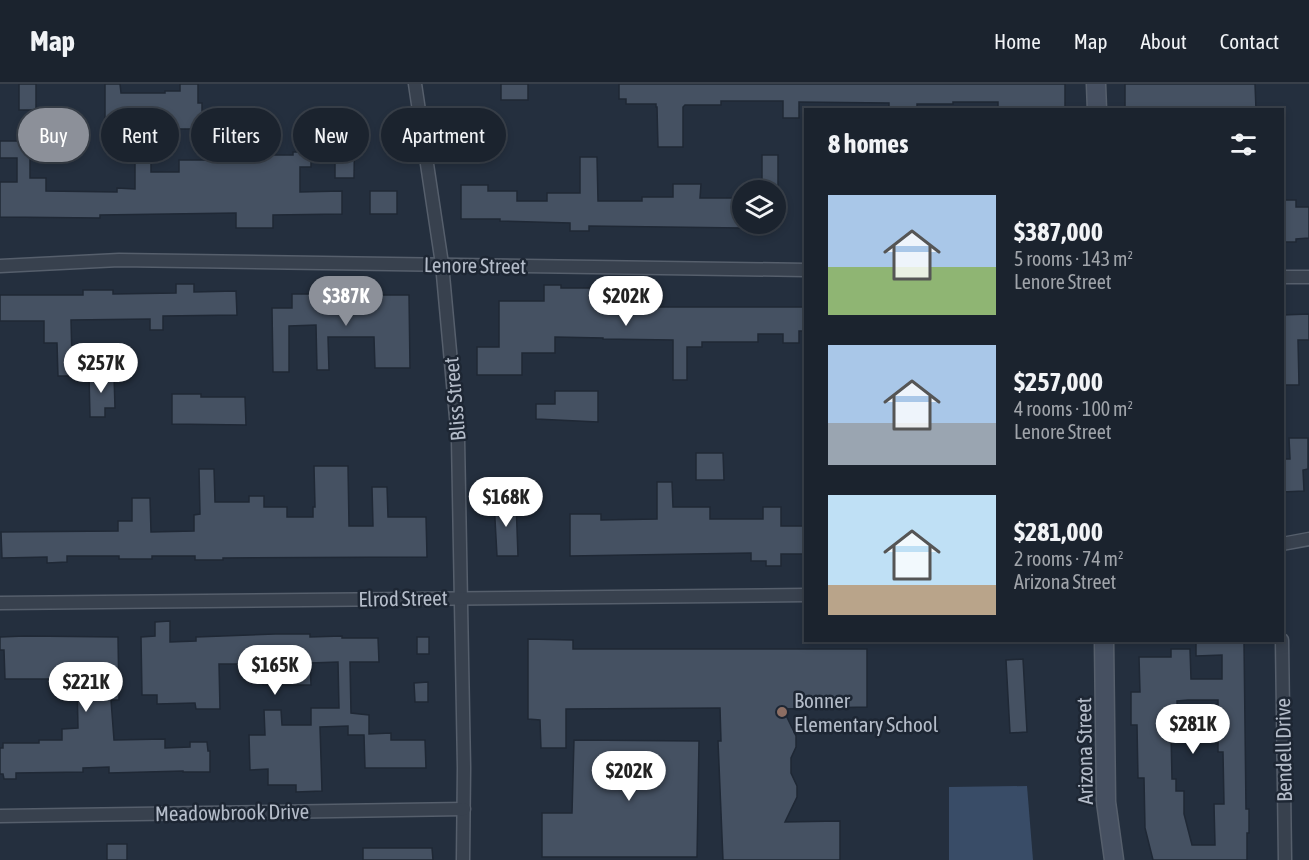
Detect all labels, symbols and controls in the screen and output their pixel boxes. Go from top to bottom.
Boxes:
text: Map [30,25,75,57]
text: Home [994,29,1041,53]
text: Map [1074,29,1108,53]
text: About [1141,29,1187,53]
text: Contact [1220,29,1279,53]
chip: Buy [18,108,89,162]
chip: Rent [101,108,179,162]
chip: Filters [191,108,281,162]
chip: New [293,108,369,162]
chip: Apartment [381,108,506,162]
icon: filters [1227,128,1260,161]
text: 8 homes [828,129,908,159]
map controls [732,180,786,234]
button: layers [732,180,786,234]
text: $387,000 [1014,217,1103,247]
icon: home [876,219,948,291]
text: 5 rooms · 143 m² [1014,247,1133,270]
street label: Lenore Street [424,252,526,278]
text: Lenore Street [1014,270,1112,293]
pin: $387K [304,276,388,327]
pin: $202K [584,276,668,327]
text: $387K [323,284,369,307]
text: $202K [603,284,649,307]
pin: $257K [59,343,143,394]
text: $257K [78,351,124,374]
street label: Bliss Street [438,356,470,442]
text: $257,000 [1014,367,1103,397]
icon: home [876,369,948,441]
text: 4 rooms · 100 m² [1014,397,1133,420]
text: Lenore Street [1014,420,1112,443]
pin: $168K [464,477,548,528]
text: $168K [483,485,529,508]
text: $281,000 [1014,517,1103,547]
icon: home [876,519,948,591]
text: 2 rooms · 74 m² [1014,547,1124,570]
text: Arizona Street [1014,570,1116,593]
street label: Elrod Street [358,585,448,611]
pin: $165K [233,645,317,696]
text: $165K [252,653,298,676]
pin: $221K [44,662,128,713]
text: $221K [63,670,109,693]
place label: Bonner Elementary School [794,688,939,736]
street label: Arizona Street [1071,697,1097,805]
street label: Bendell Drive [1270,698,1296,802]
pin: $281K [1151,704,1235,755]
marker: Bonner Elementary School [775,705,789,719]
text: $281K [1170,712,1216,735]
pin: $202K [587,751,671,802]
text: $202K [606,759,652,782]
street label: Meadowbrook Drive [155,799,309,825]

